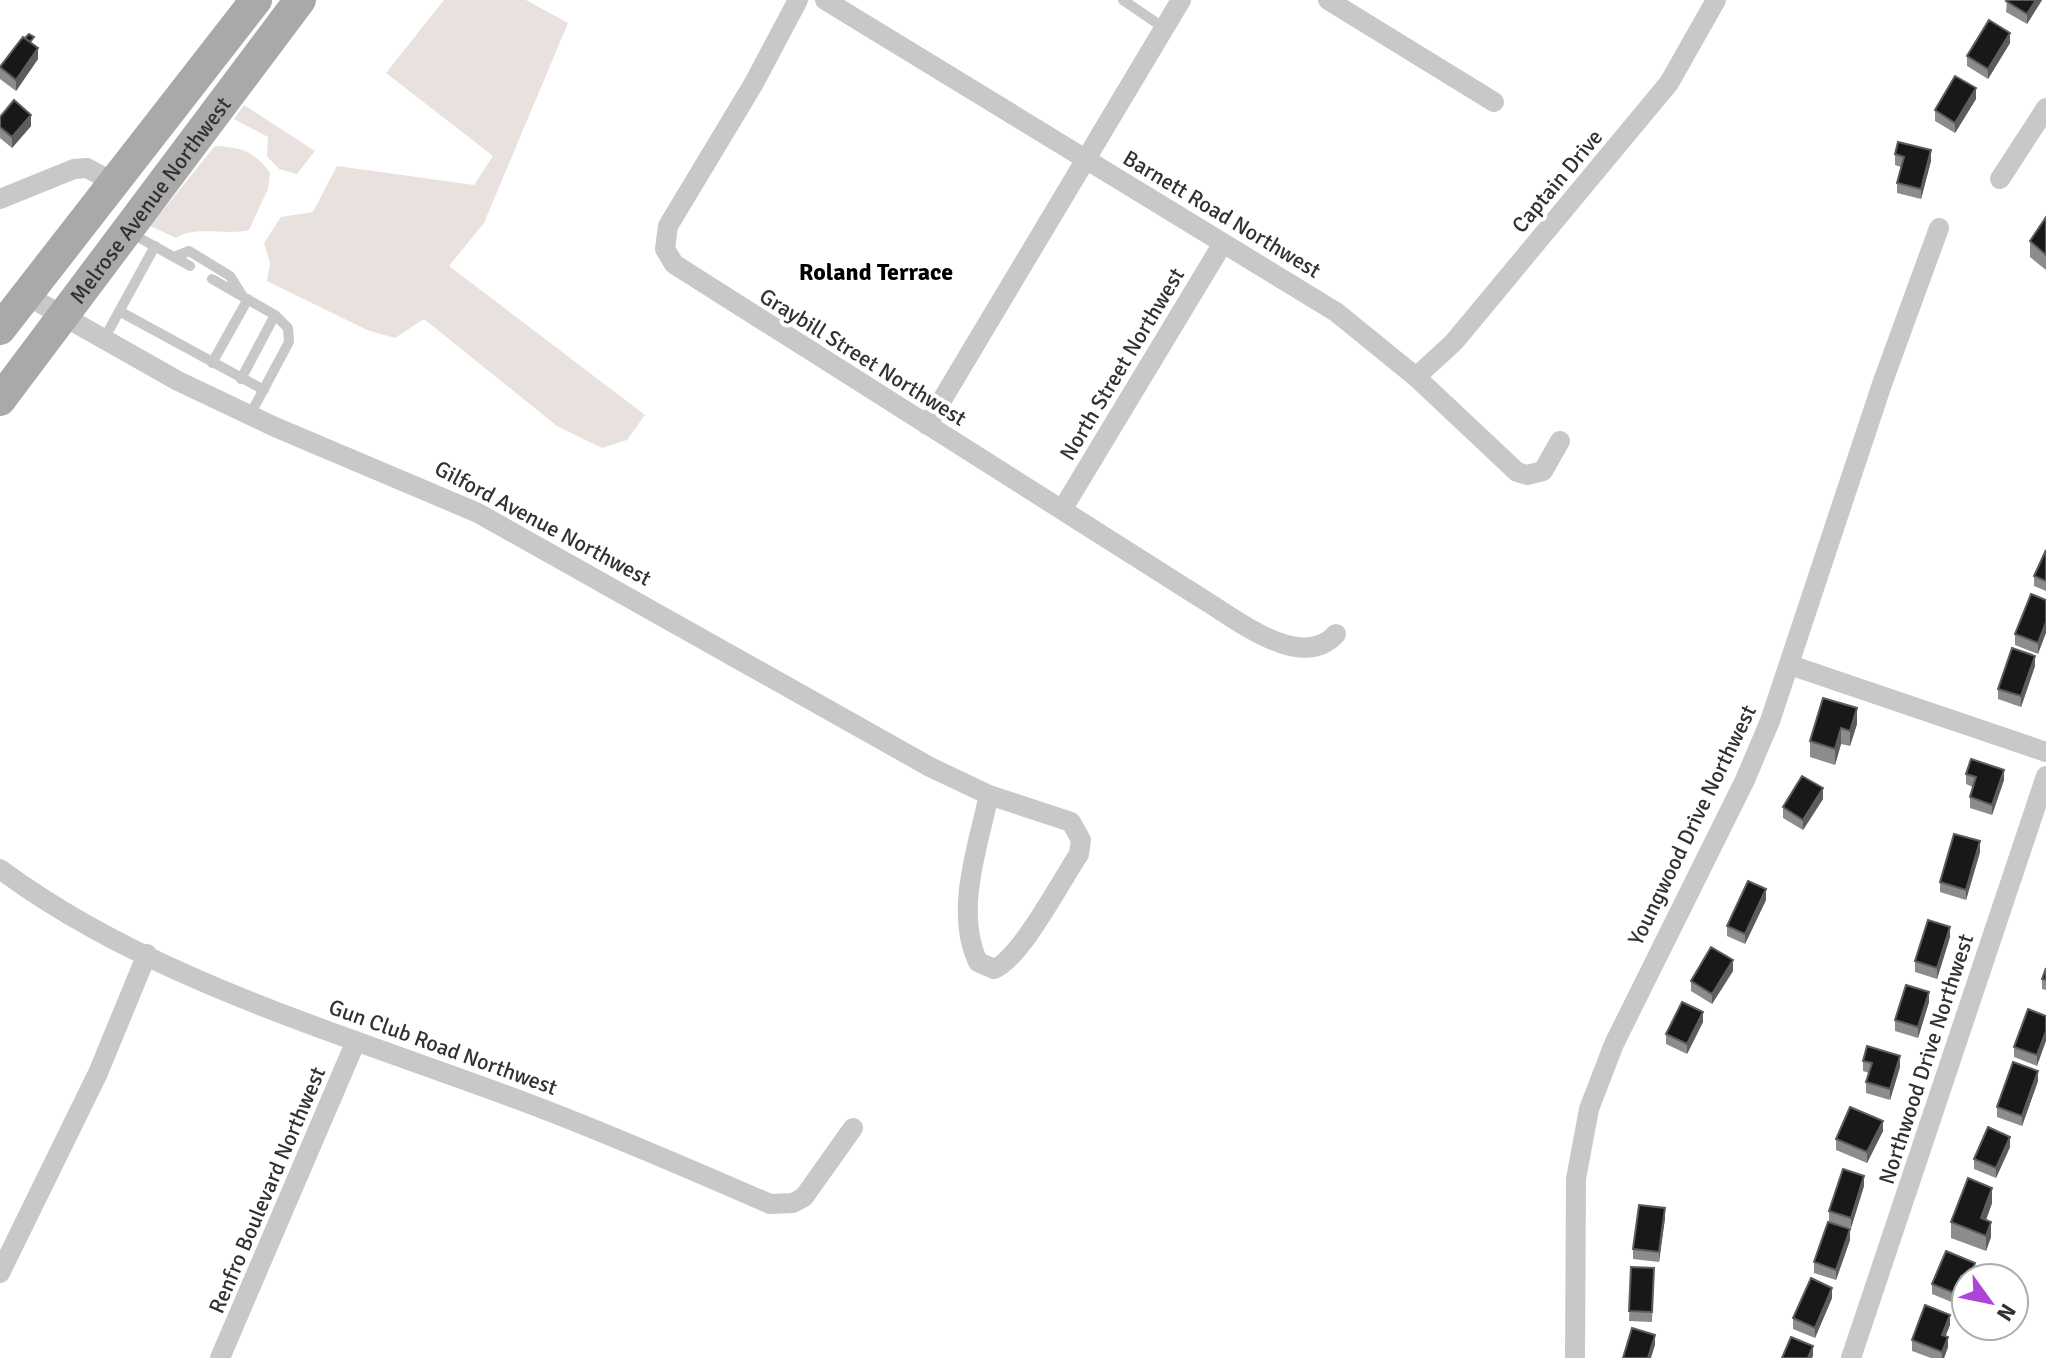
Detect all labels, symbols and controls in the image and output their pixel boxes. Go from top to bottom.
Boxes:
street label: Melrose Avenue Northwest [64,91,237,309]
street label: Captain Drive [1506,124,1608,238]
street label: Barnett Road Northwest [1118,144,1326,284]
district label: Roland Terrace [799,257,953,287]
street label: North Street Northwest [1054,263,1190,465]
street label: Graybill Street Northwest [755,282,972,432]
street label: Gilford Avenue Northwest [430,454,656,592]
street label: Youngwood Drive Northwest [1622,700,1762,950]
street label: Northwood Drive Northwest [1873,930,1979,1188]
street label: Gun Club Road Northwest [325,993,561,1101]
street label: Renfro Boulevard Northwest [203,1062,331,1317]
north arrow [1950,1262,2030,1342]
text: N [1991,1299,2022,1326]

